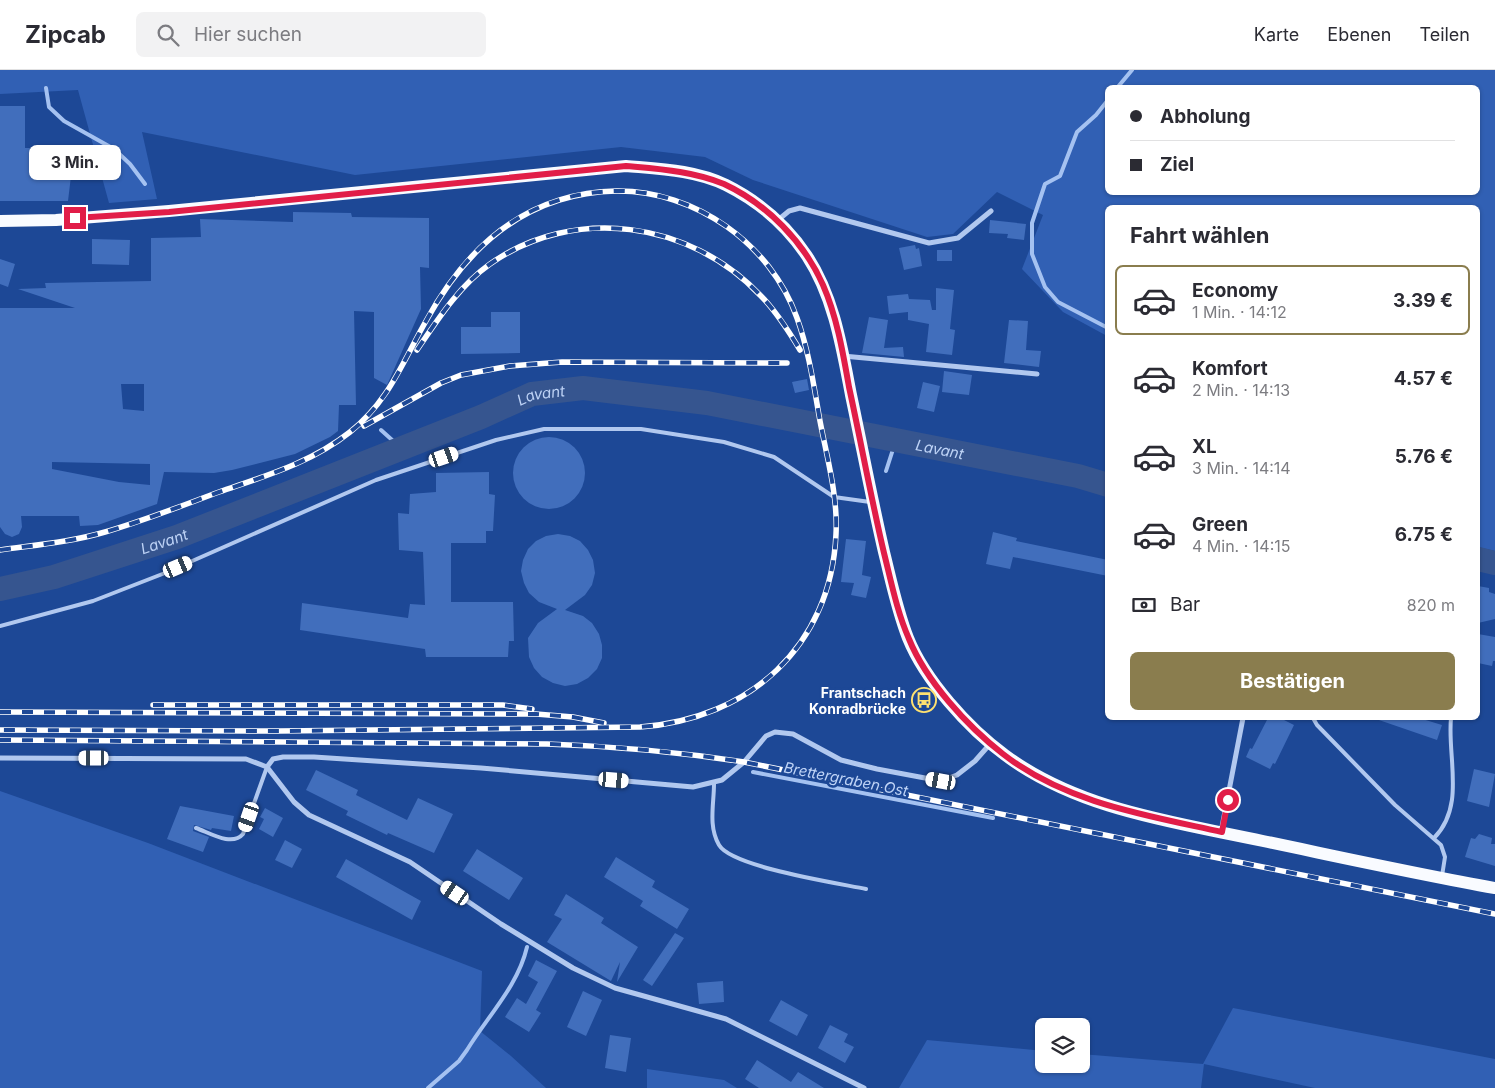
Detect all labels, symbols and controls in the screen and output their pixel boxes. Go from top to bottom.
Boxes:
search box [136,12,486,57]
text: Zipcab [25,20,106,49]
icon: search [154,21,182,49]
text: Hier suchen [194,23,302,46]
text: Karte [1254,24,1299,45]
text: Ebenen [1327,24,1391,45]
text: Teilen [1419,24,1470,45]
text: Abholung [1160,105,1250,128]
callout: 3 Min. [29,146,121,180]
text: 3 Min. [51,152,99,172]
text: Ziel [1160,153,1194,176]
route end [64,207,86,229]
text: Fahrt wählen [1130,222,1270,248]
icon: car [1132,278,1177,323]
text: Economy [1192,279,1278,302]
text: 3.39 € [1393,289,1453,312]
text: 1 Min. · 14:12 [1192,302,1287,322]
icon: car [1132,356,1177,401]
text: Komfort [1192,357,1268,380]
text: 4.57 € [1394,367,1453,390]
text: 2 Min. · 14:13 [1192,380,1290,400]
water label: Lavant [514,381,567,409]
icon: car [1132,434,1177,479]
water label: Lavant [914,435,967,463]
text: XL [1192,435,1217,458]
car [427,445,460,469]
text: 5.76 € [1395,445,1453,468]
text: 3 Min. · 14:14 [1192,458,1291,478]
icon: car [1132,512,1177,557]
text: Green [1192,513,1248,536]
text: 6.75 € [1395,523,1453,546]
water label: Lavant [138,524,191,558]
text: 4 Min. · 14:15 [1192,536,1291,556]
car [161,554,194,580]
icon: cash [1130,591,1158,619]
text: Bar [1170,593,1200,616]
text: 820 m [1407,595,1455,615]
button: Bestätigen [1130,652,1455,710]
place label: Frantschach Konradbrücke [809,684,906,717]
bus stop icon: Frantschach Konradbrücke [911,687,937,713]
car [79,751,109,766]
water label: Brettergraben Ost [782,758,911,801]
car [598,771,629,789]
car [924,771,957,791]
route start [1217,789,1239,811]
car [237,800,260,834]
car [438,878,471,908]
map controls [1035,1018,1090,1073]
button: layers [1035,1018,1090,1073]

